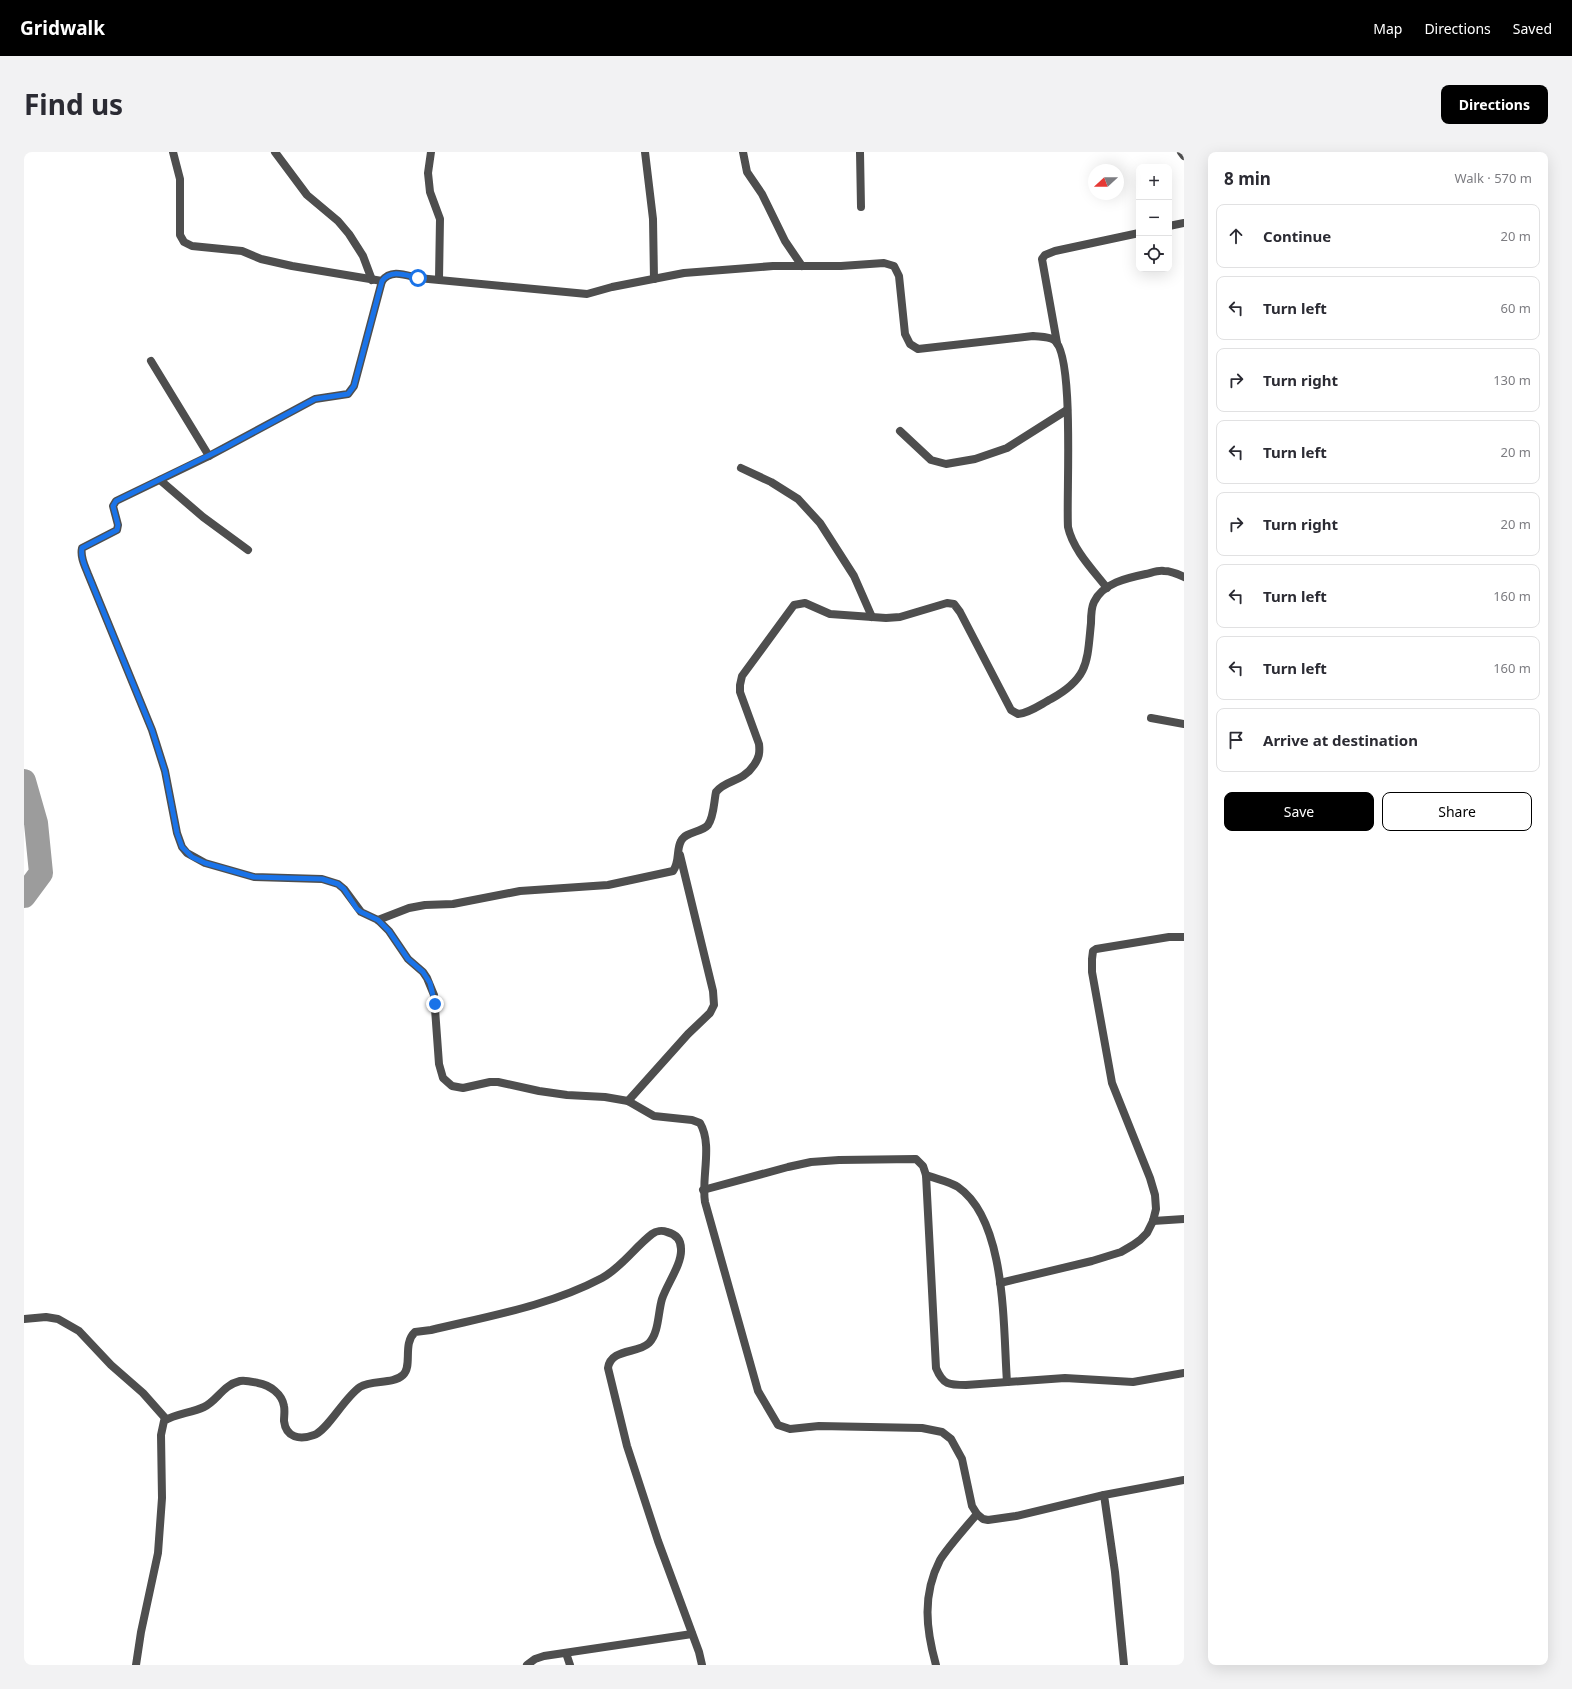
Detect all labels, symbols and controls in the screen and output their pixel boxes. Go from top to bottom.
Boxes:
text: Gridwalk [20,15,105,41]
text: Map [1373,19,1402,38]
text: Directions [1424,19,1491,38]
text: Saved [1513,19,1552,38]
text: Find us [24,85,123,123]
button: Directions [1441,85,1548,124]
north arrow [1088,164,1124,200]
map controls [1136,164,1172,272]
button: + [1136,164,1172,200]
text: 8 min [1224,167,1271,190]
text: Walk · 570 m [1454,169,1532,187]
button: − [1136,200,1172,236]
icon: ahead [1225,225,1247,247]
text: Continue [1263,226,1331,246]
text: 20 m [1501,227,1531,245]
button: locate [1136,236,1172,272]
route start [409,269,427,287]
icon: left [1225,297,1247,319]
text: Turn left [1263,298,1327,318]
text: 60 m [1501,299,1531,317]
icon: right [1225,369,1247,391]
text: Turn right [1263,370,1338,390]
text: 130 m [1493,371,1531,389]
icon: left [1225,441,1247,463]
text: Turn left [1263,442,1327,462]
text: 20 m [1501,443,1531,461]
icon: right [1225,513,1247,535]
text: Turn right [1263,514,1338,534]
text: 20 m [1501,515,1531,533]
icon: left [1225,585,1247,607]
text: Turn left [1263,586,1327,606]
text: 160 m [1493,587,1531,605]
icon: left [1225,657,1247,679]
text: Turn left [1263,658,1327,678]
text: 160 m [1493,659,1531,677]
icon: arrive [1225,729,1247,751]
text: Arrive at destination [1263,730,1418,750]
button: Save [1224,792,1374,831]
button: Share [1382,792,1532,831]
route end [426,995,444,1013]

